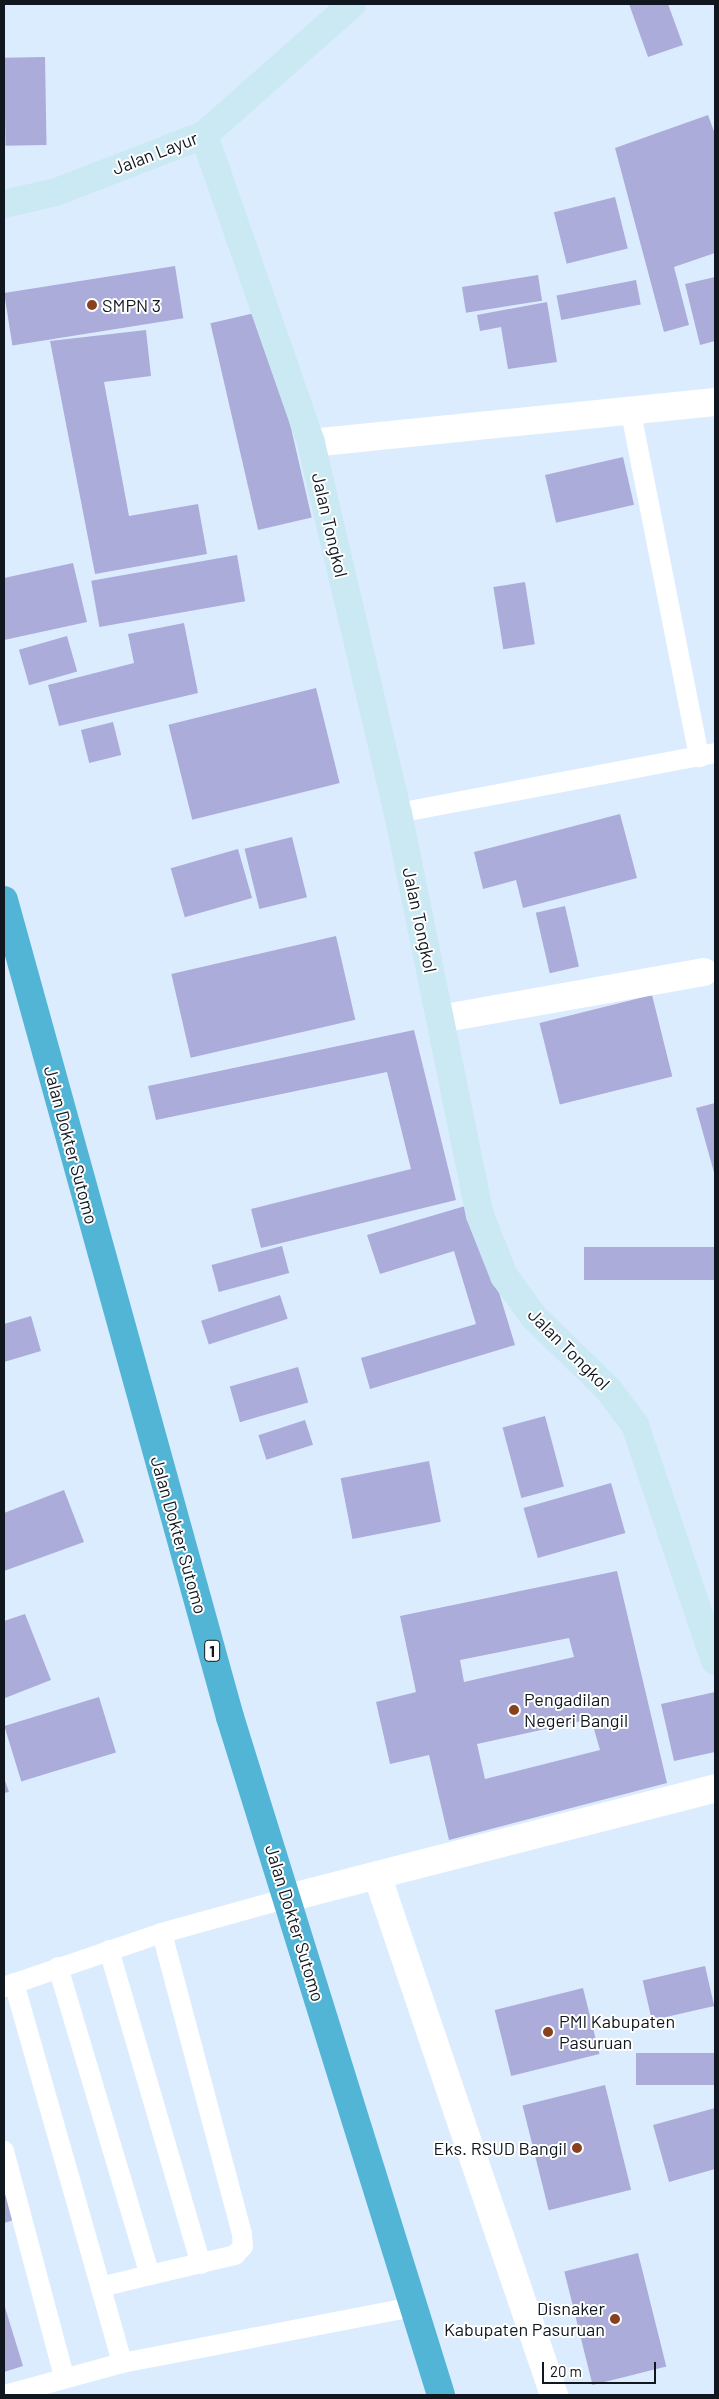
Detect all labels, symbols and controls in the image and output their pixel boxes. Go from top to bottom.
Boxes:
street label: Jalan Layur [109,127,201,179]
place label: SMPN 3 [102,294,161,316]
marker: SMPN 3 [86,299,98,311]
street label: Jalan Tongkol [307,470,353,580]
street label: Jalan Tongkol [398,865,442,975]
street label: Jalan Dokter Sutomo [39,1063,103,1227]
street label: Jalan Tongkol [524,1304,614,1394]
street label: Jalan Dokter Sutomo [146,1454,212,1616]
road number: 1 [203,1638,221,1664]
place label: Pengadilan Negeri Bangil [524,1689,628,1732]
marker: Pengadilan Negeri Bangil [508,1704,520,1716]
street label: Jalan Dokter Sutomo [261,1842,329,2004]
place label: PMI Kabupaten Pasuruan [559,2011,675,2054]
marker: PMI Kabupaten Pasuruan [541,2025,555,2039]
place label: Eks. RSUD Bangil [434,2137,567,2159]
marker: Eks. RSUD Bangil [571,2142,583,2154]
place label: Disnaker Kabupaten Pasuruan [444,2298,605,2340]
marker: Disnaker Kabupaten Pasuruan [609,2313,621,2325]
scale bar [544,2352,658,2384]
text: 20 m [550,2362,582,2380]

